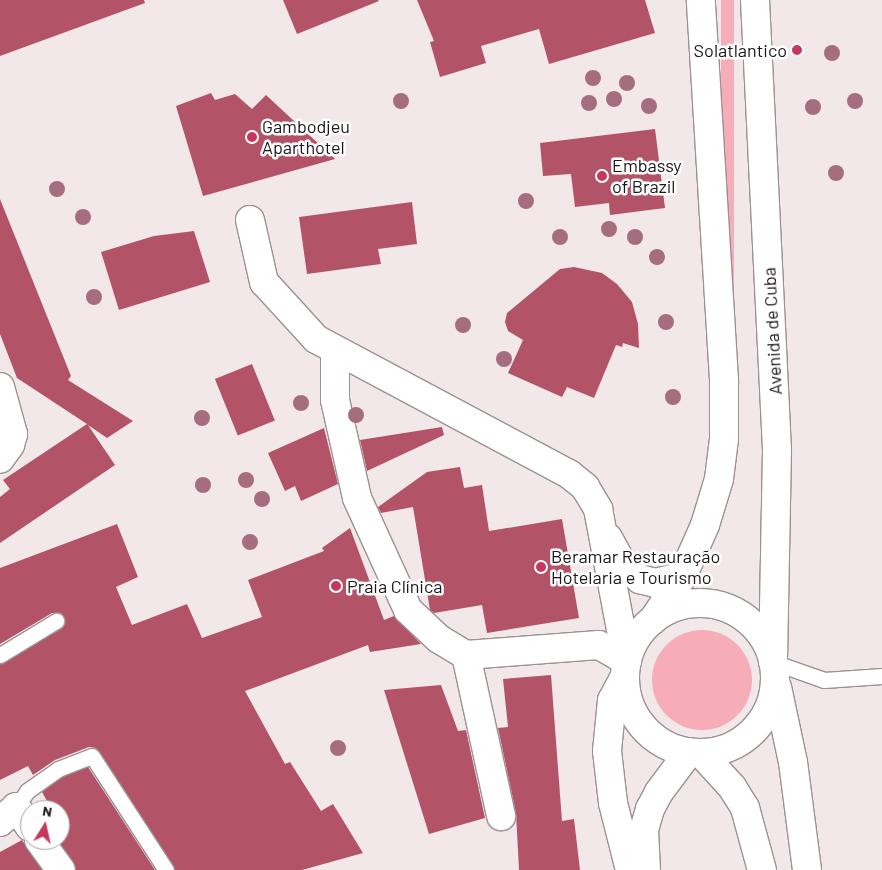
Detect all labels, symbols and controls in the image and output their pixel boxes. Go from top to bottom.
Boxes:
place label: Solatlantico [694,39,787,61]
marker: Solatlantico [791,44,803,56]
place label: Gambodjeu Aparthotel [262,116,350,158]
marker: Gambodjeu Aparthotel [246,131,258,143]
place label: Embassy of Brazil [612,155,682,198]
marker: Embassy of Brazil [596,170,608,182]
street label: Avenida de Cuba [758,267,786,395]
place label: Beramar Restauração Hotelaria e Tourismo [551,546,720,588]
marker: Beramar Restauração Hotelaria e Tourismo [535,561,547,573]
place label: Praia Clínica [347,575,442,597]
marker: Praia Clínica [329,579,343,593]
north arrow [20,800,70,850]
text: N [41,802,54,820]

